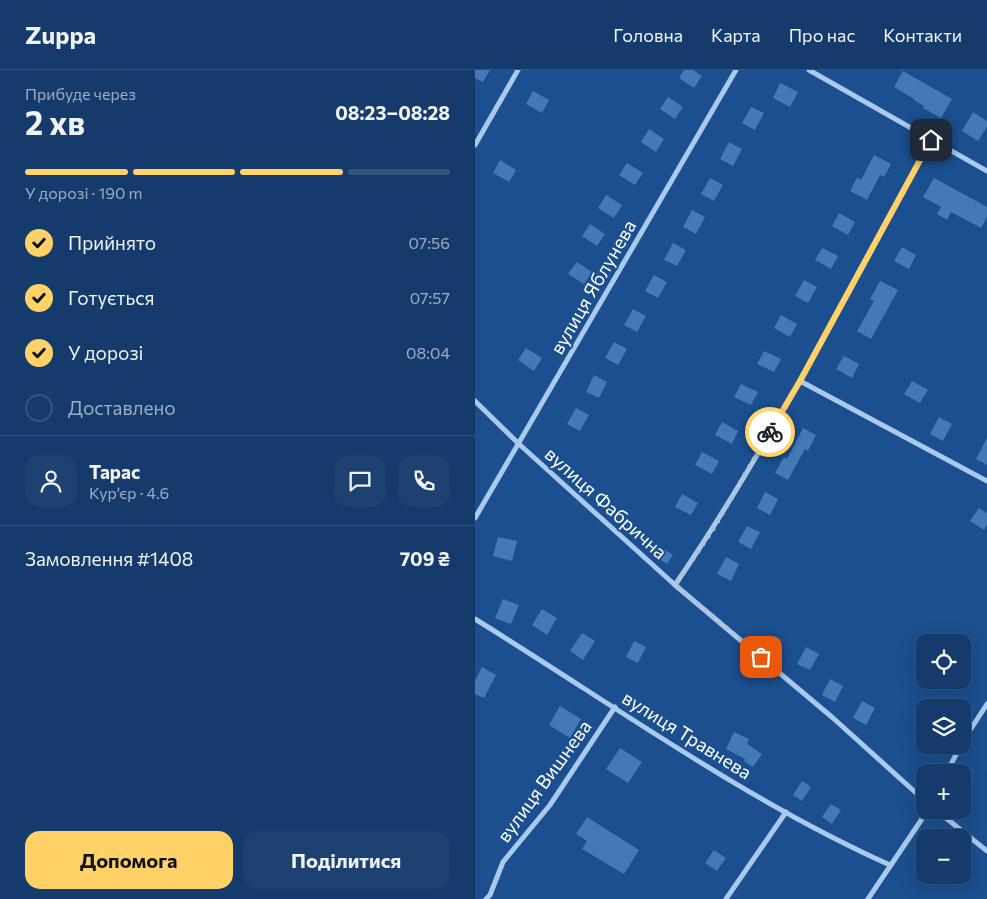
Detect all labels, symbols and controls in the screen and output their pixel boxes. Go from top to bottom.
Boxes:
text: Zuppa [25,20,96,49]
text: Головна [613,24,683,46]
text: Карта [711,24,761,46]
text: Про нас [789,24,855,46]
text: Контакти [883,24,962,46]
text: Прибуде через [25,84,136,103]
text: 08:23–08:28 [335,101,450,124]
text: 2 хв [25,102,85,142]
pin [910,119,952,161]
icon: home [917,126,945,154]
text: У дорозі · 190 m [25,183,142,202]
street label: вулиця Яблунева [545,215,640,358]
icon: check [25,229,53,257]
text: Прийнято [68,231,156,254]
text: 07:56 [408,233,450,252]
icon: check [25,284,53,312]
text: Готується [68,286,155,309]
text: 07:57 [410,288,450,307]
icon: check [25,339,53,367]
text: У дорозі [68,341,143,364]
text: 08:04 [406,343,450,362]
text: Доставлено [68,396,176,419]
courier [745,407,795,457]
icon: bike [756,418,784,446]
street label: вулиця Фабрична [541,442,672,563]
button: person [25,455,77,507]
button: chat [334,455,386,507]
button: phone [398,455,450,507]
text: Тарас [89,460,140,483]
text: Кур’єр · 4.6 [89,483,169,502]
text: Замовлення #1408 [25,547,193,570]
text: 709 ₴ [400,547,450,570]
map controls [916,634,971,884]
button: locate [916,634,971,689]
pin [740,636,782,678]
icon: bag [747,643,775,671]
street label: вулиця Травнева [618,686,756,784]
button: layers [916,699,971,754]
street label: вулиця Вишнева [492,715,596,846]
button: + [916,764,971,819]
button: − [916,829,971,884]
button: Допомога [25,831,233,889]
button: Поділитися [243,831,450,889]

